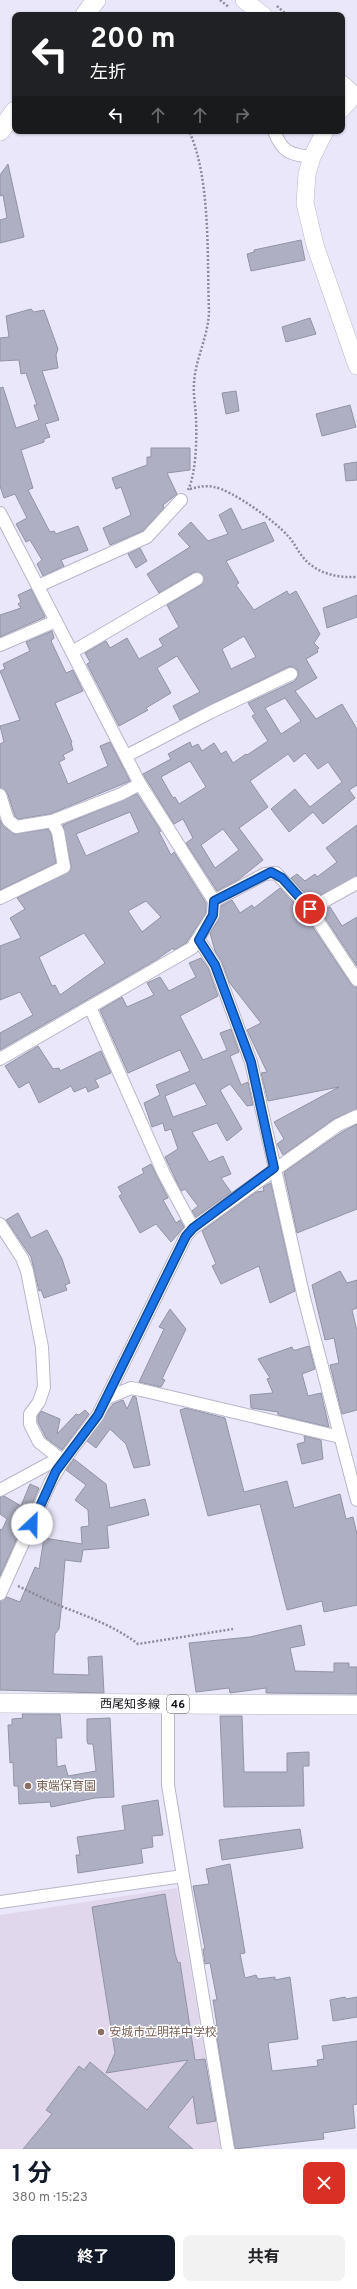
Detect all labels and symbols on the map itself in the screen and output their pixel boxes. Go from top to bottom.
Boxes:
pin [293,892,327,926]
position arrow [11,1503,53,1545]
road number: 46 [167,1695,189,1713]
street label: 西尾知多線 [100,1696,160,1714]
place label: 東端保育園 [36,1779,96,1795]
marker: 東端保育園 [23,1781,33,1791]
place label: 安城市立明祥中学校 [109,2025,217,2041]
marker: 安城市立明祥中学校 [96,2027,106,2037]

